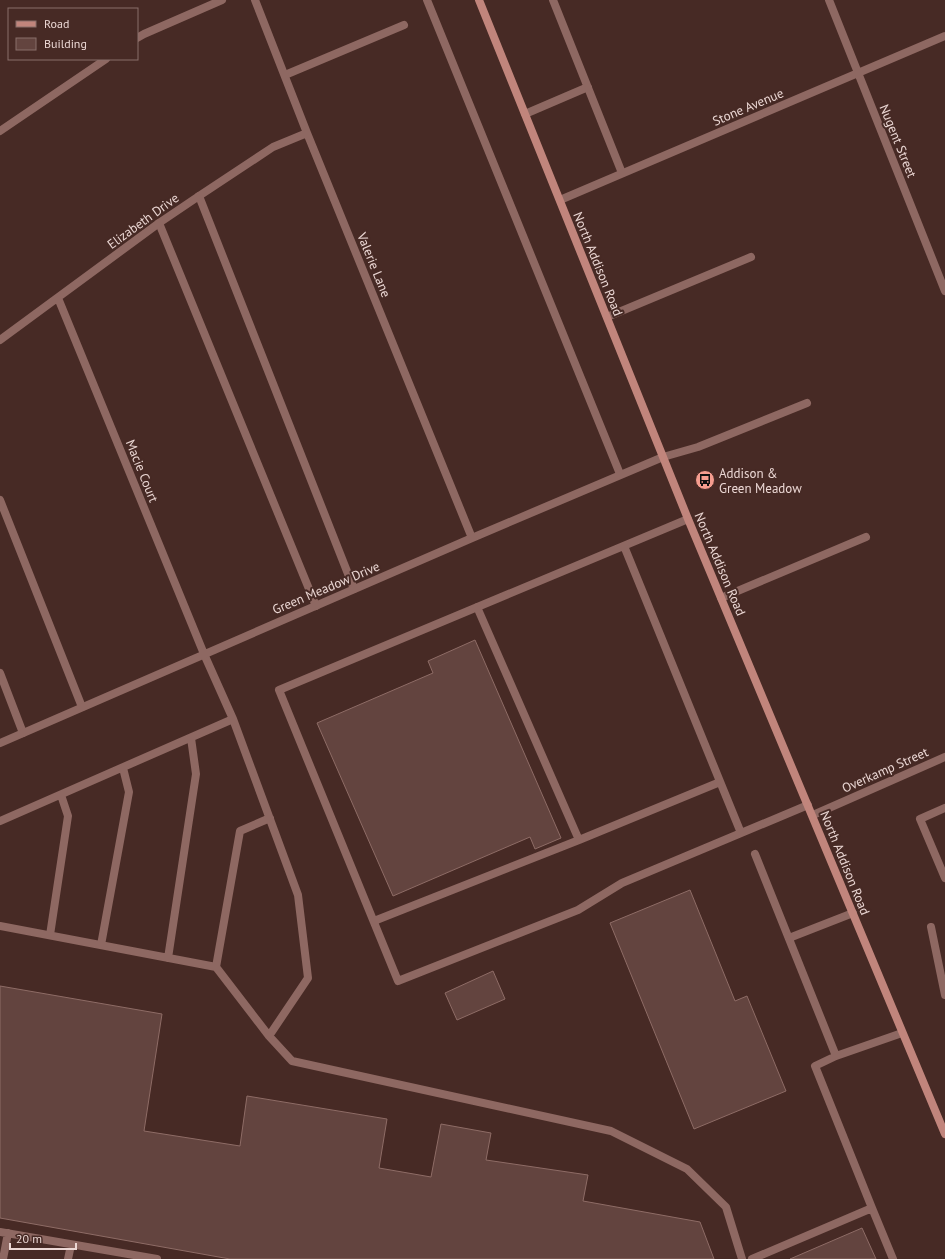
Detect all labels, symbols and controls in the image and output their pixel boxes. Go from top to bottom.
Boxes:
legend [8,8,138,60]
text: Road [44,16,69,31]
text: Building [44,36,87,51]
street label: Stone Avenue [710,84,786,130]
street label: Nugent Street [876,102,921,181]
street label: Elizabeth Drive [104,189,182,253]
street label: North Addison Road [569,209,627,319]
street label: Valerie Lane [353,229,395,300]
street label: Macie Court [122,437,163,505]
place label: Addison & Green Meadow [719,465,802,497]
bus stop icon: Addison & Green Meadow [694,469,716,491]
street label: North Addison Road [691,510,749,618]
street label: Green Meadow Drive [270,558,382,618]
street label: Overkamp Street [839,743,931,797]
street label: North Addison Road [816,808,874,918]
scale bar [10,1225,76,1251]
text: 20 m [16,1231,42,1246]

